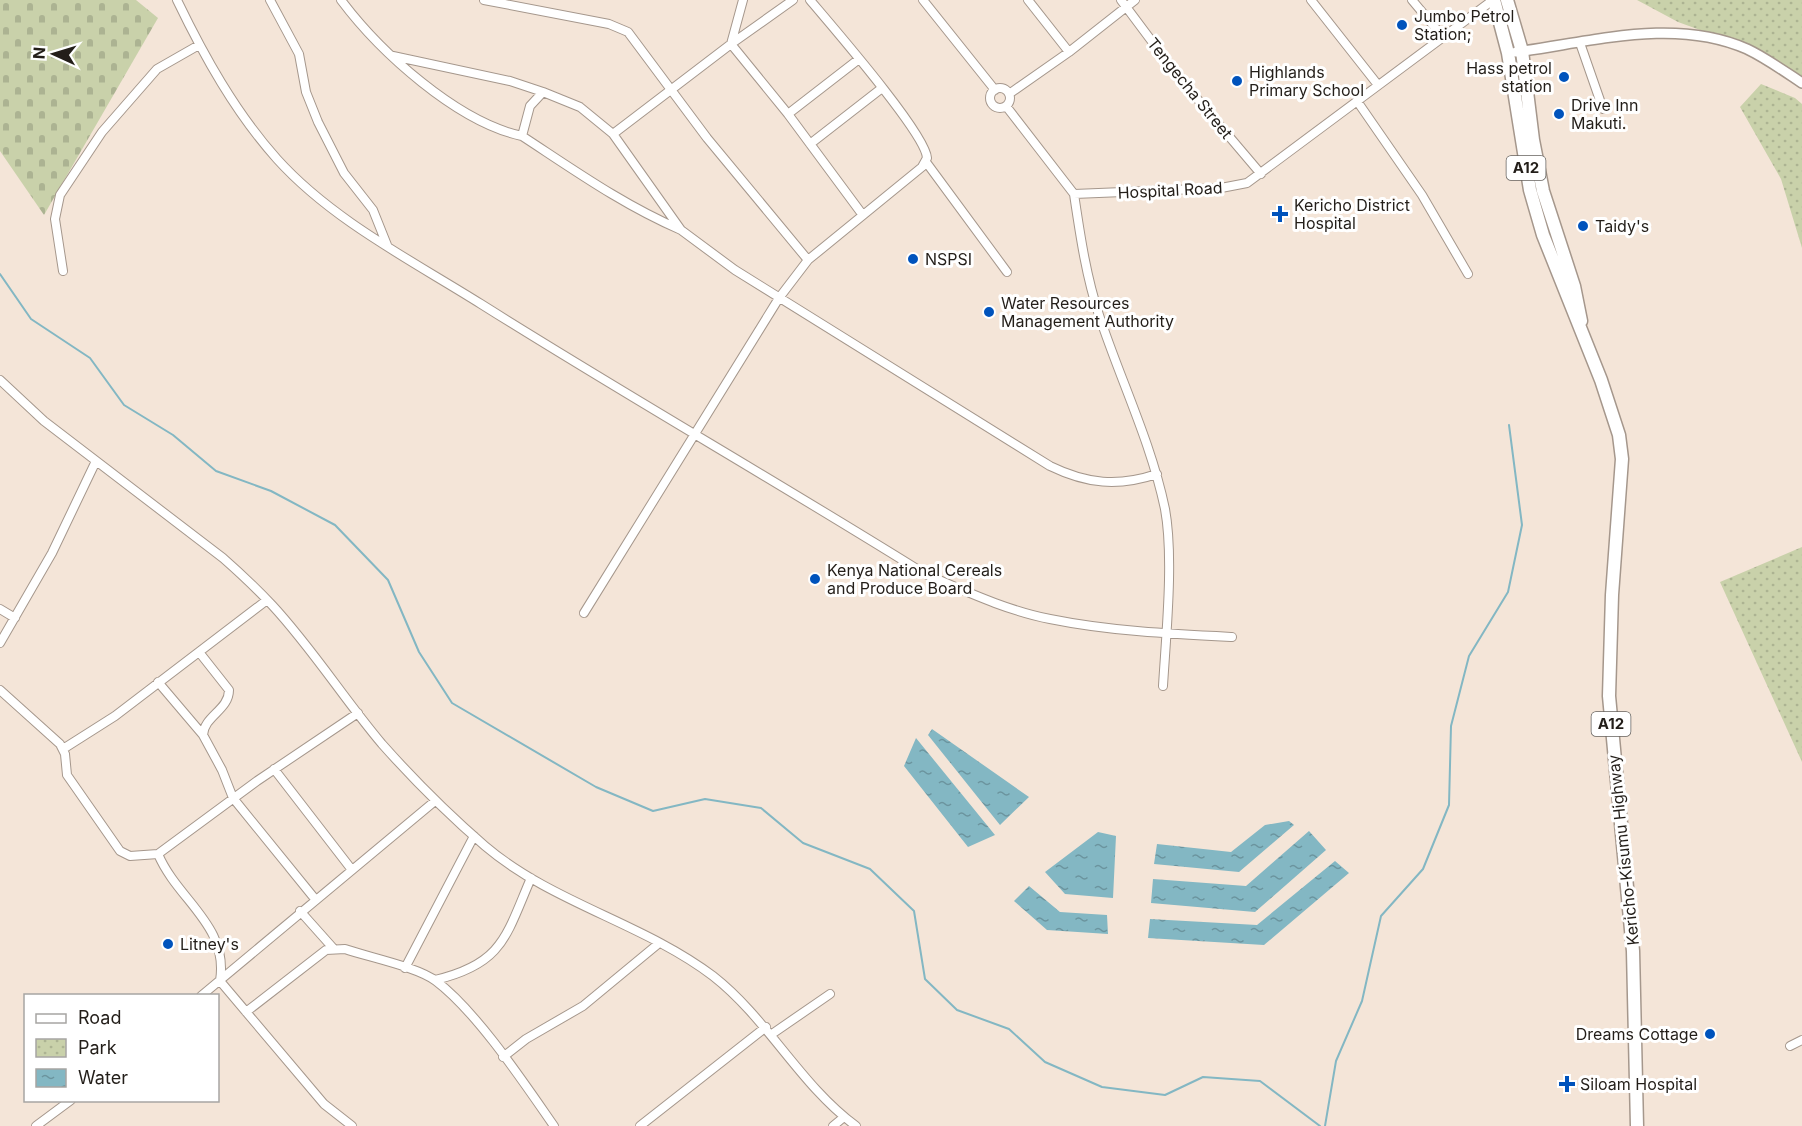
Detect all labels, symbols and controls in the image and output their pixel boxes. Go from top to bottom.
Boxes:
place label: Jumbo Petrol Station; [1414,6,1514,44]
marker: Jumbo Petrol Station; [1395,18,1409,32]
north arrow [24,24,84,84]
street label: Tengecha Street [1143,33,1237,143]
text: N [29,46,49,60]
place label: Hass petrol station [1466,58,1552,96]
place label: Highlands Primary School [1249,62,1364,100]
marker: Hass petrol station [1557,70,1571,84]
marker: Highlands Primary School [1230,74,1244,88]
place label: Drive Inn Makuti. [1571,95,1638,133]
marker: Drive Inn Makuti. [1552,107,1566,121]
road number: A12 [1506,156,1546,180]
street label: Hospital Road [1117,177,1223,203]
place label: Kericho District Hospital [1294,195,1410,233]
marker: Kericho District Hospital [1271,205,1289,223]
place label: Taidy's [1595,216,1649,236]
marker: Taidy's [1576,219,1590,233]
place label: NSPSI [925,249,972,269]
marker: NSPSI [906,252,920,266]
place label: Water Resources Management Authority [1001,293,1174,331]
marker: Water Resources Management Authority [982,305,996,319]
place label: Kenya National Cereals and Produce Board [827,560,1002,598]
marker: Kenya National Cereals and Produce Board [808,572,822,586]
road number: A12 [1592,712,1630,736]
street label: Kericho-Kisumu Highway [1603,754,1643,946]
place label: Litney's [180,934,239,954]
marker: Litney's [161,937,175,951]
legend [24,994,219,1102]
text: Road [78,1007,121,1028]
place label: Dreams Cottage [1576,1024,1698,1044]
marker: Dreams Cottage [1703,1027,1717,1041]
text: Park [78,1037,117,1058]
text: Water [78,1067,128,1088]
place label: Siloam Hospital [1580,1074,1697,1094]
marker: Siloam Hospital [1558,1075,1576,1093]

